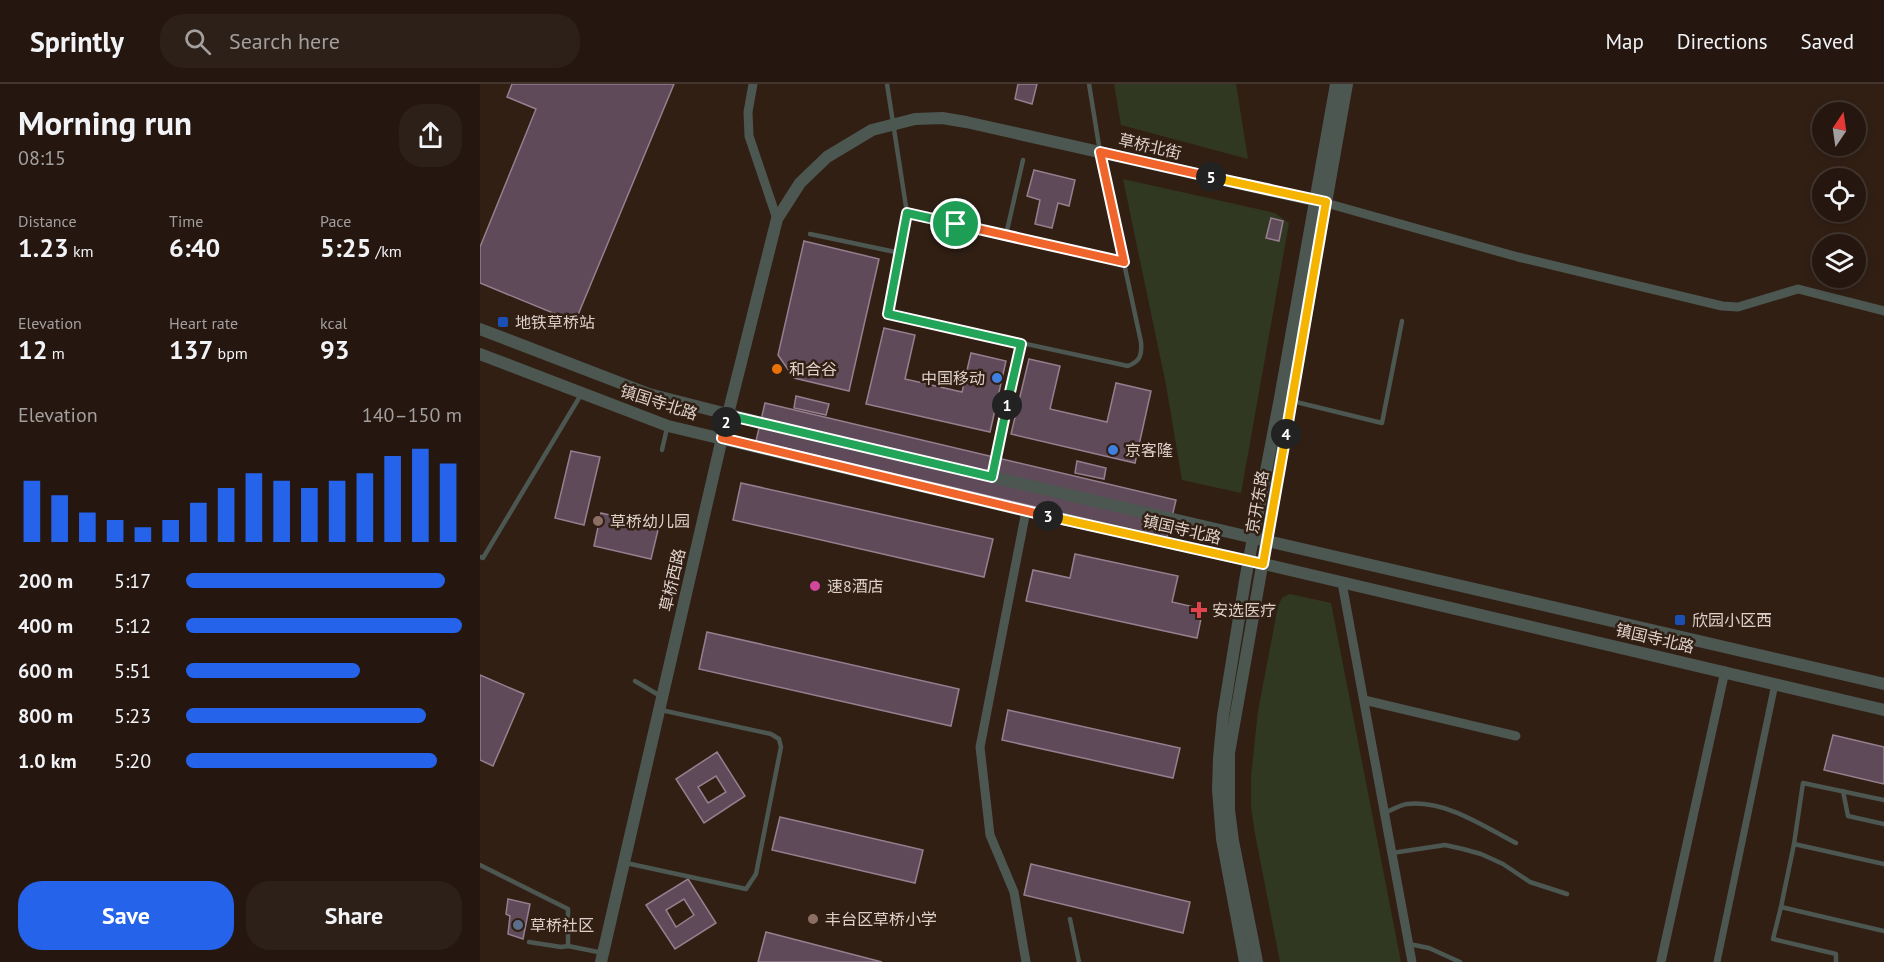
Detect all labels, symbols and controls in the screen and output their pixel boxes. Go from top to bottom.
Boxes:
search box [160,14,580,68]
text: Sprintly [30,23,124,60]
icon: search [181,25,214,58]
text: Search here [229,27,340,55]
text: Map [1605,28,1644,55]
text: Directions [1677,28,1768,55]
text: Saved [1801,28,1854,55]
text: Morning run [18,101,192,144]
north arrow [1812,102,1866,156]
map controls [1812,102,1866,288]
button: share [399,104,462,167]
street label: 草桥北街 [1117,129,1183,163]
text: 08:15 [18,145,66,171]
pin: 5 [1196,162,1226,192]
text: 5 [1206,167,1216,187]
button: locate [1812,168,1866,222]
pin [930,198,981,249]
icon: arrive [939,207,972,240]
text: Distance [18,211,77,231]
text: Time [169,211,203,231]
text: Pace [320,211,351,231]
text: 1.23 [18,231,69,264]
text: 6:40 [169,231,220,264]
text: 5:25 [320,231,371,264]
button: layers [1812,234,1866,288]
text: km [69,241,94,261]
text: /km [371,241,402,261]
place label: 地铁草桥站 [515,312,595,332]
text: Elevation [18,313,82,333]
text: Heart rate [169,313,238,333]
text: kcal [320,313,347,333]
marker: 地铁草桥站 [496,315,510,329]
text: 12 [18,333,47,366]
text: 137 [169,333,213,366]
text: 93 [320,333,349,366]
text: m [47,343,65,363]
text: bpm [213,343,248,363]
place label: 和合谷 [789,359,837,379]
marker: 和合谷 [770,362,784,376]
place label: 中国移动 [921,368,985,388]
marker: 中国移动 [990,371,1004,385]
street label: 镇国寺北路 [618,380,700,424]
pin: 1 [992,390,1022,420]
text: 1 [1002,395,1012,415]
text: Elevation [18,402,98,428]
text: 140–150 m [362,402,462,428]
pin: 2 [711,407,741,437]
text: 2 [721,412,731,432]
pin: 4 [1271,419,1301,449]
text: 4 [1281,424,1291,444]
place label: 京客隆 [1125,440,1173,460]
marker: 京客隆 [1106,443,1120,457]
street label: 京开东路 [1242,469,1272,535]
pin: 3 [1033,501,1063,531]
text: 3 [1043,506,1053,526]
street label: 镇国寺北路 [1141,510,1223,548]
place label: 草桥幼儿园 [610,511,690,531]
marker: 草桥幼儿园 [591,514,605,528]
street label: 草桥西路 [655,547,689,613]
text: 200 m [18,568,73,594]
text: 5:17 [114,568,151,594]
place label: 速8酒店 [827,576,884,596]
marker: 速8酒店 [808,579,822,593]
place label: 安选医疗 [1212,600,1276,620]
marker: 安选医疗 [1190,601,1208,619]
place label: 欣园小区西 [1692,610,1772,630]
text: 400 m [18,613,73,639]
text: 5:12 [114,613,151,639]
marker: 欣园小区西 [1673,613,1687,627]
street label: 镇国寺北路 [1614,619,1696,657]
text: 600 m [18,658,73,684]
text: 5:51 [114,658,151,684]
text: 800 m [18,703,73,729]
text: 5:23 [114,703,151,729]
text: 1.0 km [18,748,77,774]
text: 5:20 [114,748,151,774]
button: Save [18,881,234,950]
button: Share [246,881,462,950]
place label: 丰台区草桥小学 [825,909,937,929]
marker: 丰台区草桥小学 [806,912,820,926]
place label: 草桥社区 [530,915,594,935]
marker: 草桥社区 [511,918,525,932]

